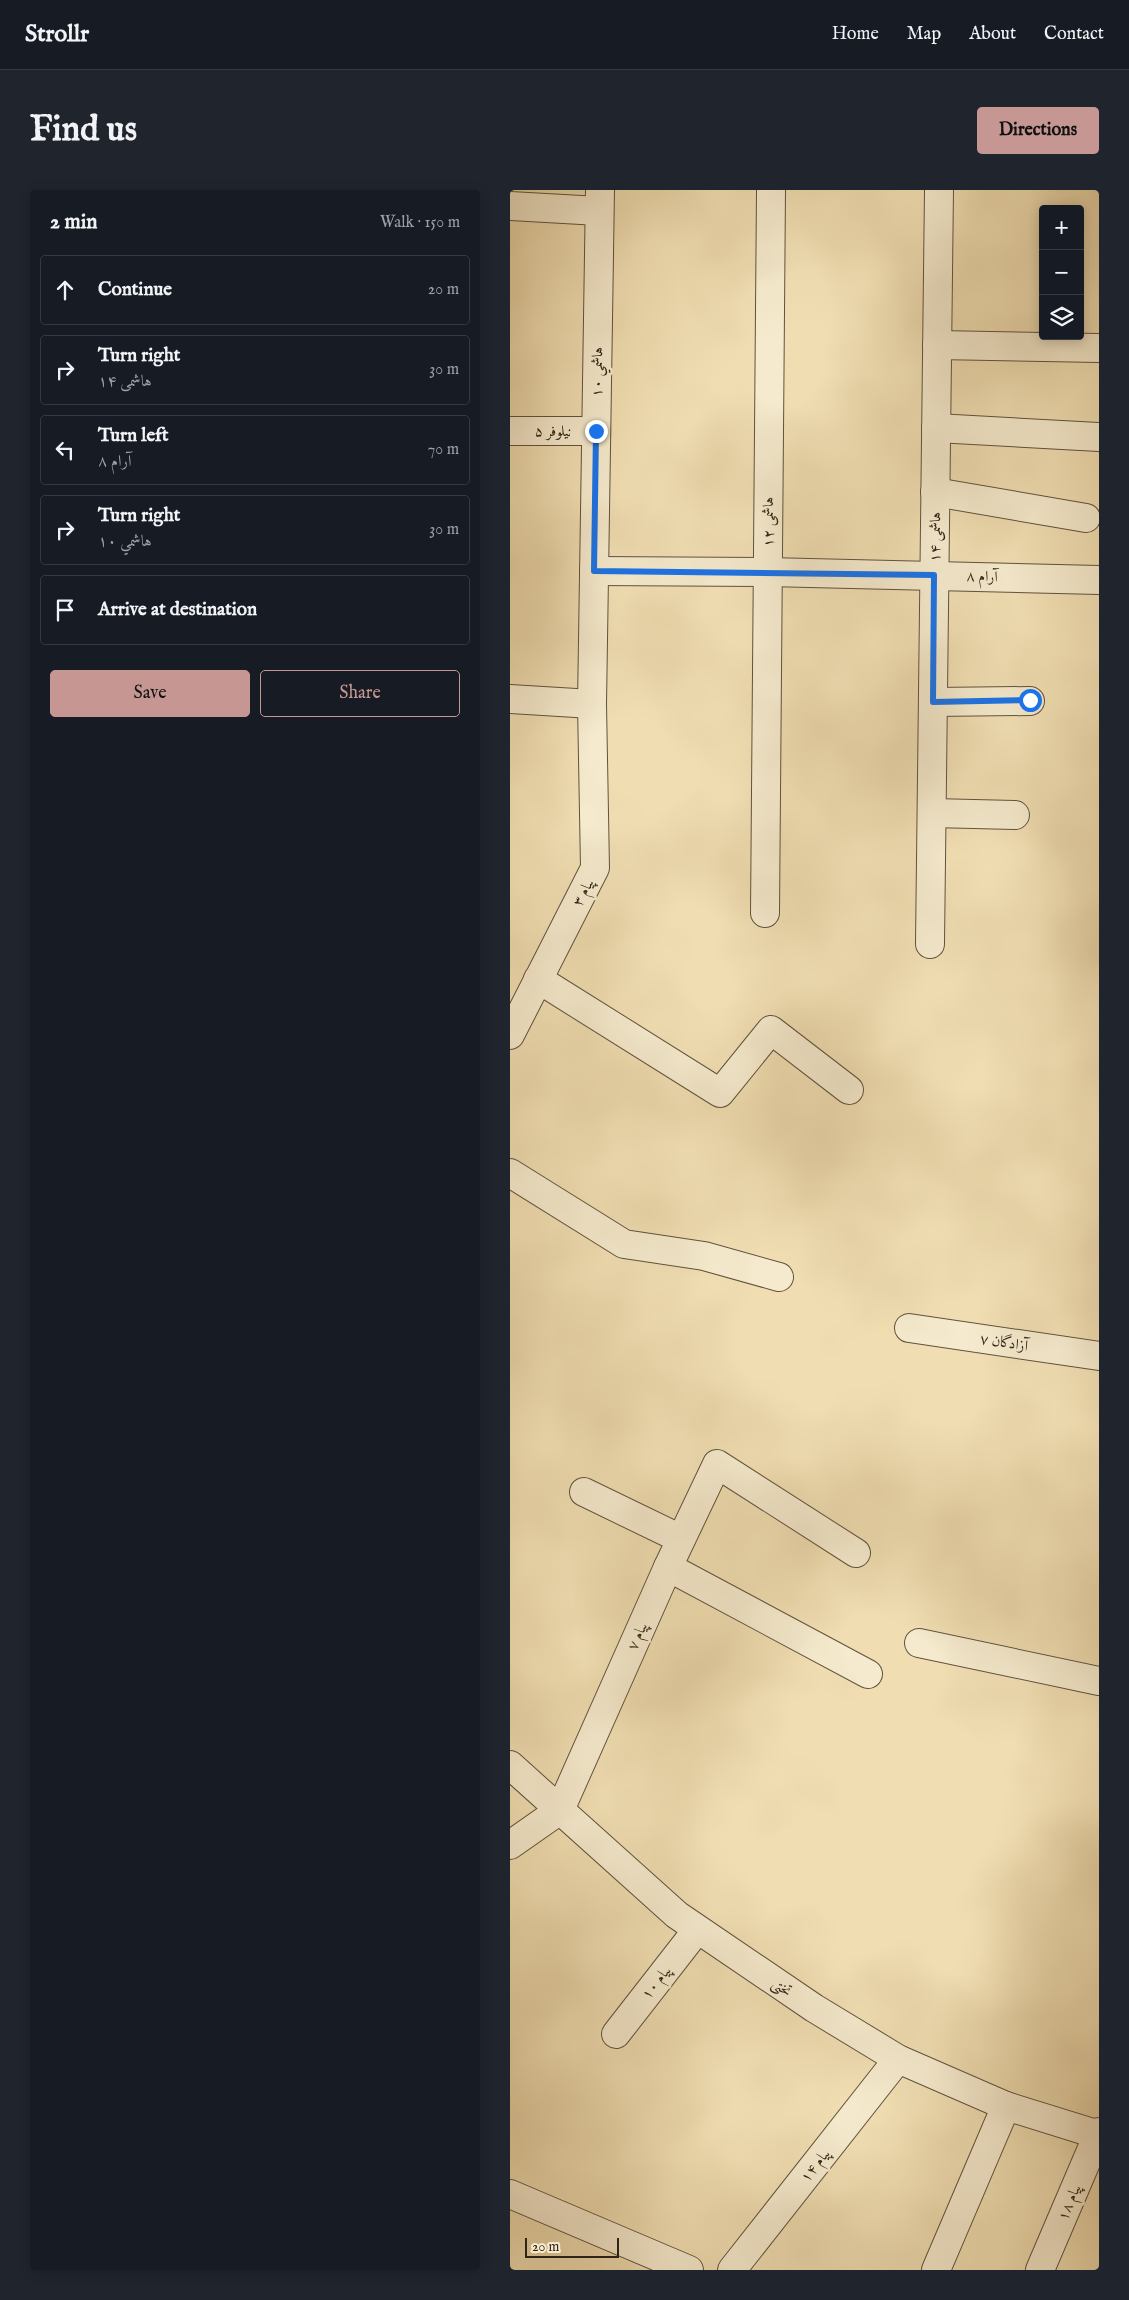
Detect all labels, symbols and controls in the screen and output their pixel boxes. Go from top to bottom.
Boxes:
text: Strollr [25,19,89,50]
text: Home [832,23,879,46]
text: Map [907,23,941,46]
text: About [969,23,1016,46]
text: Contact [1044,23,1104,46]
button: Directions [977,107,1099,154]
text: Find us [30,108,137,153]
map controls [1039,205,1084,340]
button: + [1039,205,1084,250]
text: 2 min [50,209,97,236]
text: Walk · 150 m [380,213,460,233]
button: − [1039,250,1084,295]
icon: ahead [51,276,79,304]
text: Continue [98,278,172,302]
text: 20 m [428,280,459,300]
button: layers [1039,295,1084,340]
text: Turn right [98,344,180,368]
street label: هاشمي ۱۰ [588,347,611,397]
icon: right [51,356,79,384]
text: 30 m [429,360,459,380]
text: هاشمی ۱۴ [98,372,152,392]
route end [585,420,608,443]
street label: نیلوفر ۵ [535,422,571,441]
text: Turn left [98,424,169,448]
icon: left [51,436,79,464]
text: 70 m [428,440,459,460]
text: آرام ۸ [98,452,131,472]
street label: هاشمی ۱۲ [759,497,779,547]
text: Turn right [98,504,180,528]
street label: هاشمی ۱۴ [926,512,946,562]
icon: right [51,516,79,544]
text: 30 m [429,520,459,540]
text: هاشمي ۱۰ [98,532,152,552]
street label: آرام ۸ [966,566,1000,590]
icon: arrive [51,596,79,624]
text: Arrive at destination [98,598,257,622]
button: Save [50,670,250,717]
button: Share [260,670,460,717]
route start [1019,689,1042,712]
street label: پيام ۳ [568,875,601,911]
street label: آزادگان ۷ [978,1329,1031,1356]
street label: پیام ۷ [623,1619,655,1655]
street label: پیام ۱۰ [637,1961,678,2005]
street label: تختی [767,1974,796,2002]
street label: پیام ۱۴ [796,2144,837,2188]
street label: پیام ۱۸ [1053,2181,1088,2225]
scale bar [525,2235,619,2258]
text: 20 m [532,2238,559,2256]

